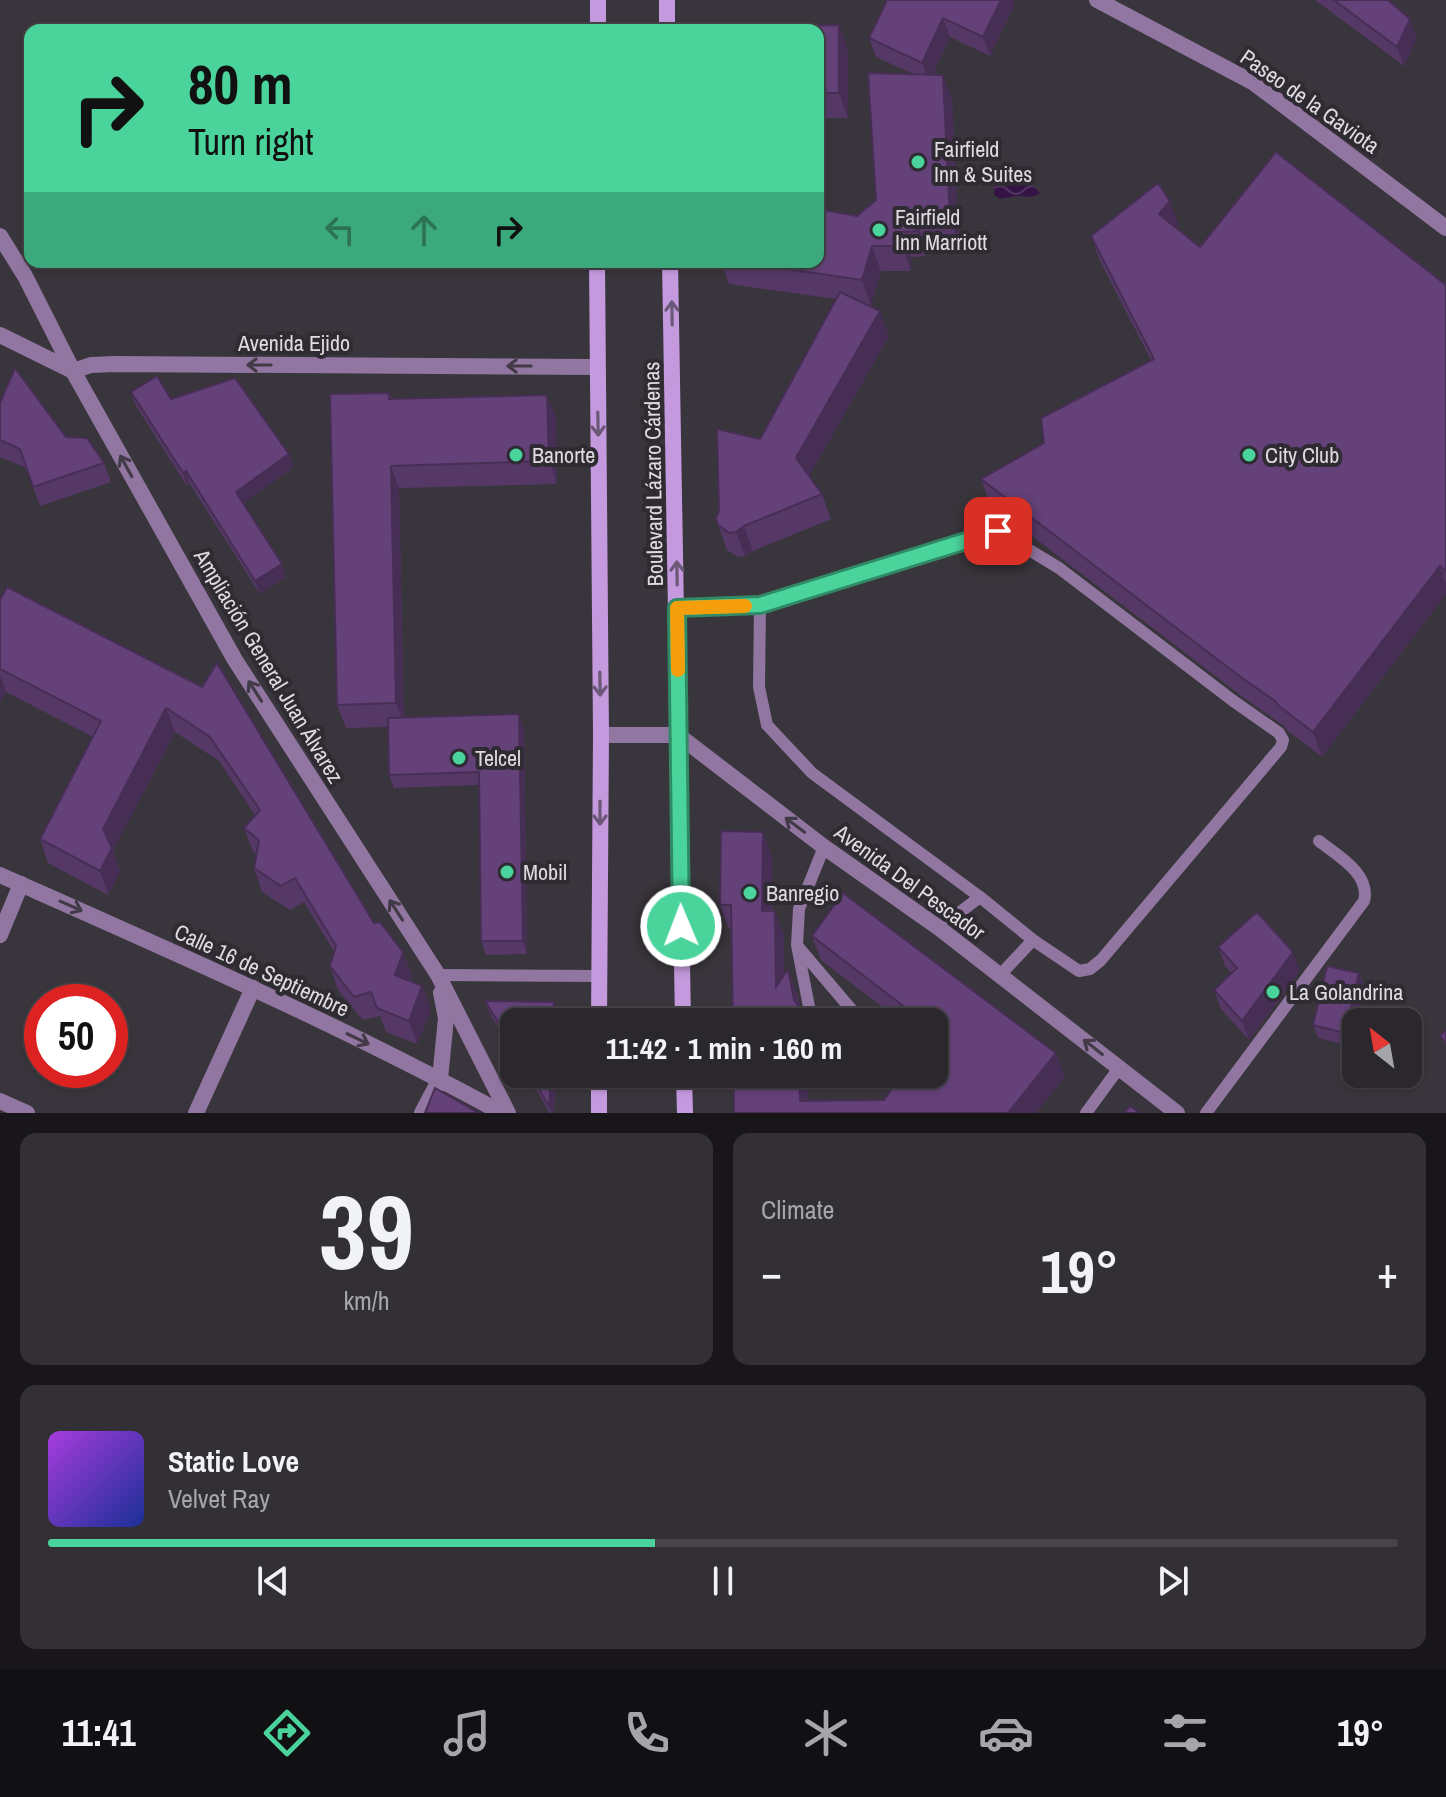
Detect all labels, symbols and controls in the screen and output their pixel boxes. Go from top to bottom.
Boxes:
street label: Paseo de la Gaviota [1234,42,1386,160]
text: 80 m [188,46,293,121]
icon: right [56,56,160,160]
text: Turn right [188,118,313,166]
place label: Fairfield Inn & Suites [934,134,1032,189]
marker: Fairfield Inn & Suites [909,153,927,171]
place label: Fairfield Inn Marriott [895,202,987,257]
icon: left [318,208,362,252]
icon: ahead [402,208,446,252]
icon: right [486,208,530,252]
marker: Fairfield Inn Marriott [870,221,888,239]
one-way arrow [664,300,679,327]
street label: Avenida Ejido [237,328,350,358]
one-way arrow [246,357,273,373]
one-way arrow [506,359,533,374]
street label: Boulevard Lázaro Cárdenas [636,361,670,587]
one-way arrow [590,410,606,437]
place label: Banorte [532,440,595,470]
place label: City Club [1265,440,1339,470]
marker: Banorte [507,446,525,464]
marker: City Club [1240,446,1258,464]
one-way arrow [118,454,133,478]
pin [964,497,1032,565]
icon: arrive [976,509,1020,553]
street label: Ampliación General Juan Álvarez [187,543,351,788]
one-way arrow [669,560,684,587]
one-way arrow [593,670,608,697]
one-way arrow [247,680,263,703]
place label: Telcel [475,743,521,773]
marker: Telcel [450,749,468,767]
one-way arrow [592,799,608,826]
one-way arrow [785,816,806,833]
street label: Avenida Del Pescador [828,817,991,947]
place label: Mobil [523,857,567,887]
marker: Mobil [498,863,516,881]
place label: Banregio [766,878,839,908]
position arrow [639,884,723,968]
marker: Banregio [741,884,759,902]
one-way arrow [387,899,403,922]
one-way arrow [58,900,83,915]
street label: Calle 16 de Septiembre [170,916,354,1024]
place label: La Golandrina [1289,977,1403,1007]
marker: La Golandrina [1264,983,1282,1001]
speed limit sign: 50 [24,984,128,1088]
north arrow [1342,1008,1422,1088]
map controls [1342,1008,1422,1088]
text: 11:42 · 1 min · 160 m [606,1028,842,1068]
one-way arrow [345,1032,369,1047]
one-way arrow [1083,1039,1104,1056]
text: 39 [319,1161,414,1301]
text: Climate [761,1192,834,1227]
text: 19° [1040,1231,1119,1312]
text: − [761,1242,782,1302]
text: + [1377,1242,1398,1302]
text: km/h [343,1283,390,1318]
text: Static Love [168,1441,299,1481]
text: Velvet Ray [168,1481,270,1516]
icon: previous [251,1559,295,1603]
icon: pause [701,1559,745,1603]
icon: next [1151,1559,1195,1603]
icon: directions [259,1705,315,1761]
icon: music [439,1705,495,1761]
icon: phone [619,1705,675,1761]
icon: climate [798,1705,854,1761]
icon: car [978,1705,1034,1761]
icon: filters [1157,1705,1213,1761]
text: 11:41 [62,1709,136,1757]
text: 19° [1337,1709,1384,1757]

